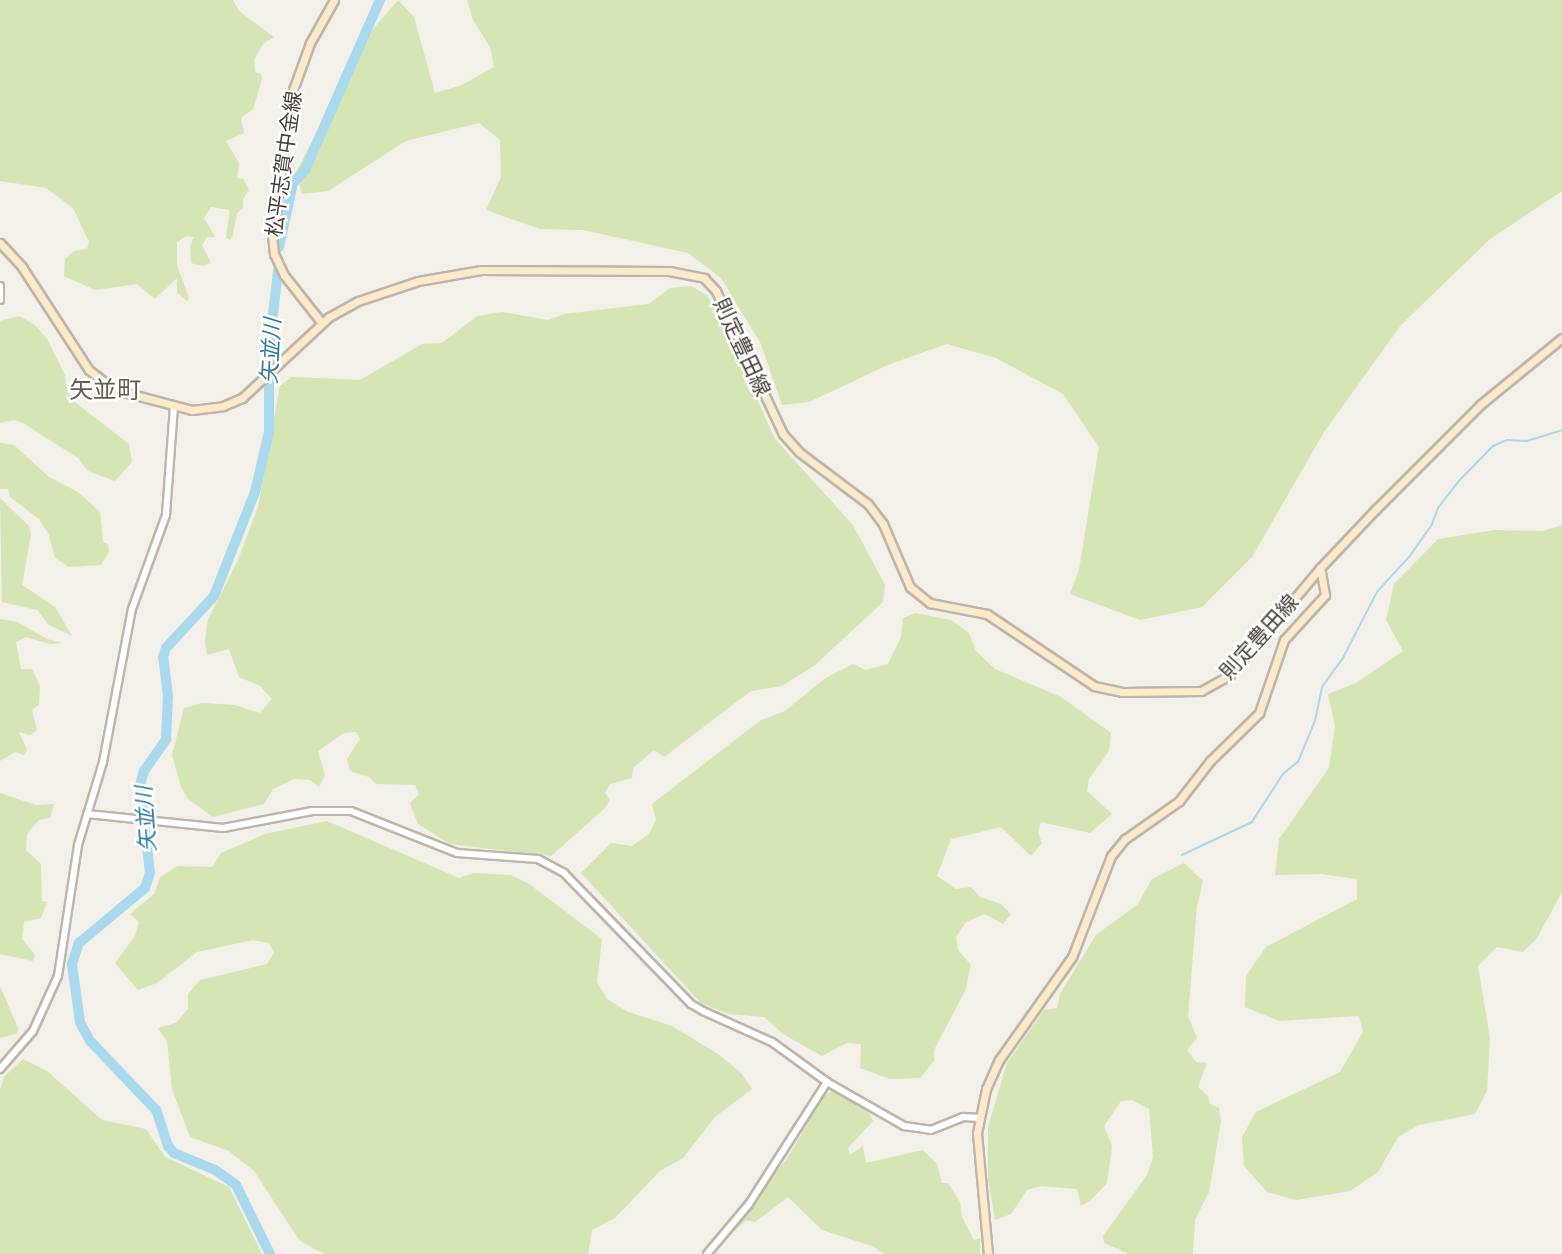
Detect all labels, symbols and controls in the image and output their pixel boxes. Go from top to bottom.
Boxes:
street label: 松平志賀中金線 [261,89,307,239]
street label: 則定豊田線 [708,294,776,400]
water label: 矢並川 [256,317,286,385]
district label: 矢並町 [69,376,141,404]
street label: 則定豊田線 [1215,590,1303,684]
water label: 矢並川 [131,785,161,853]

